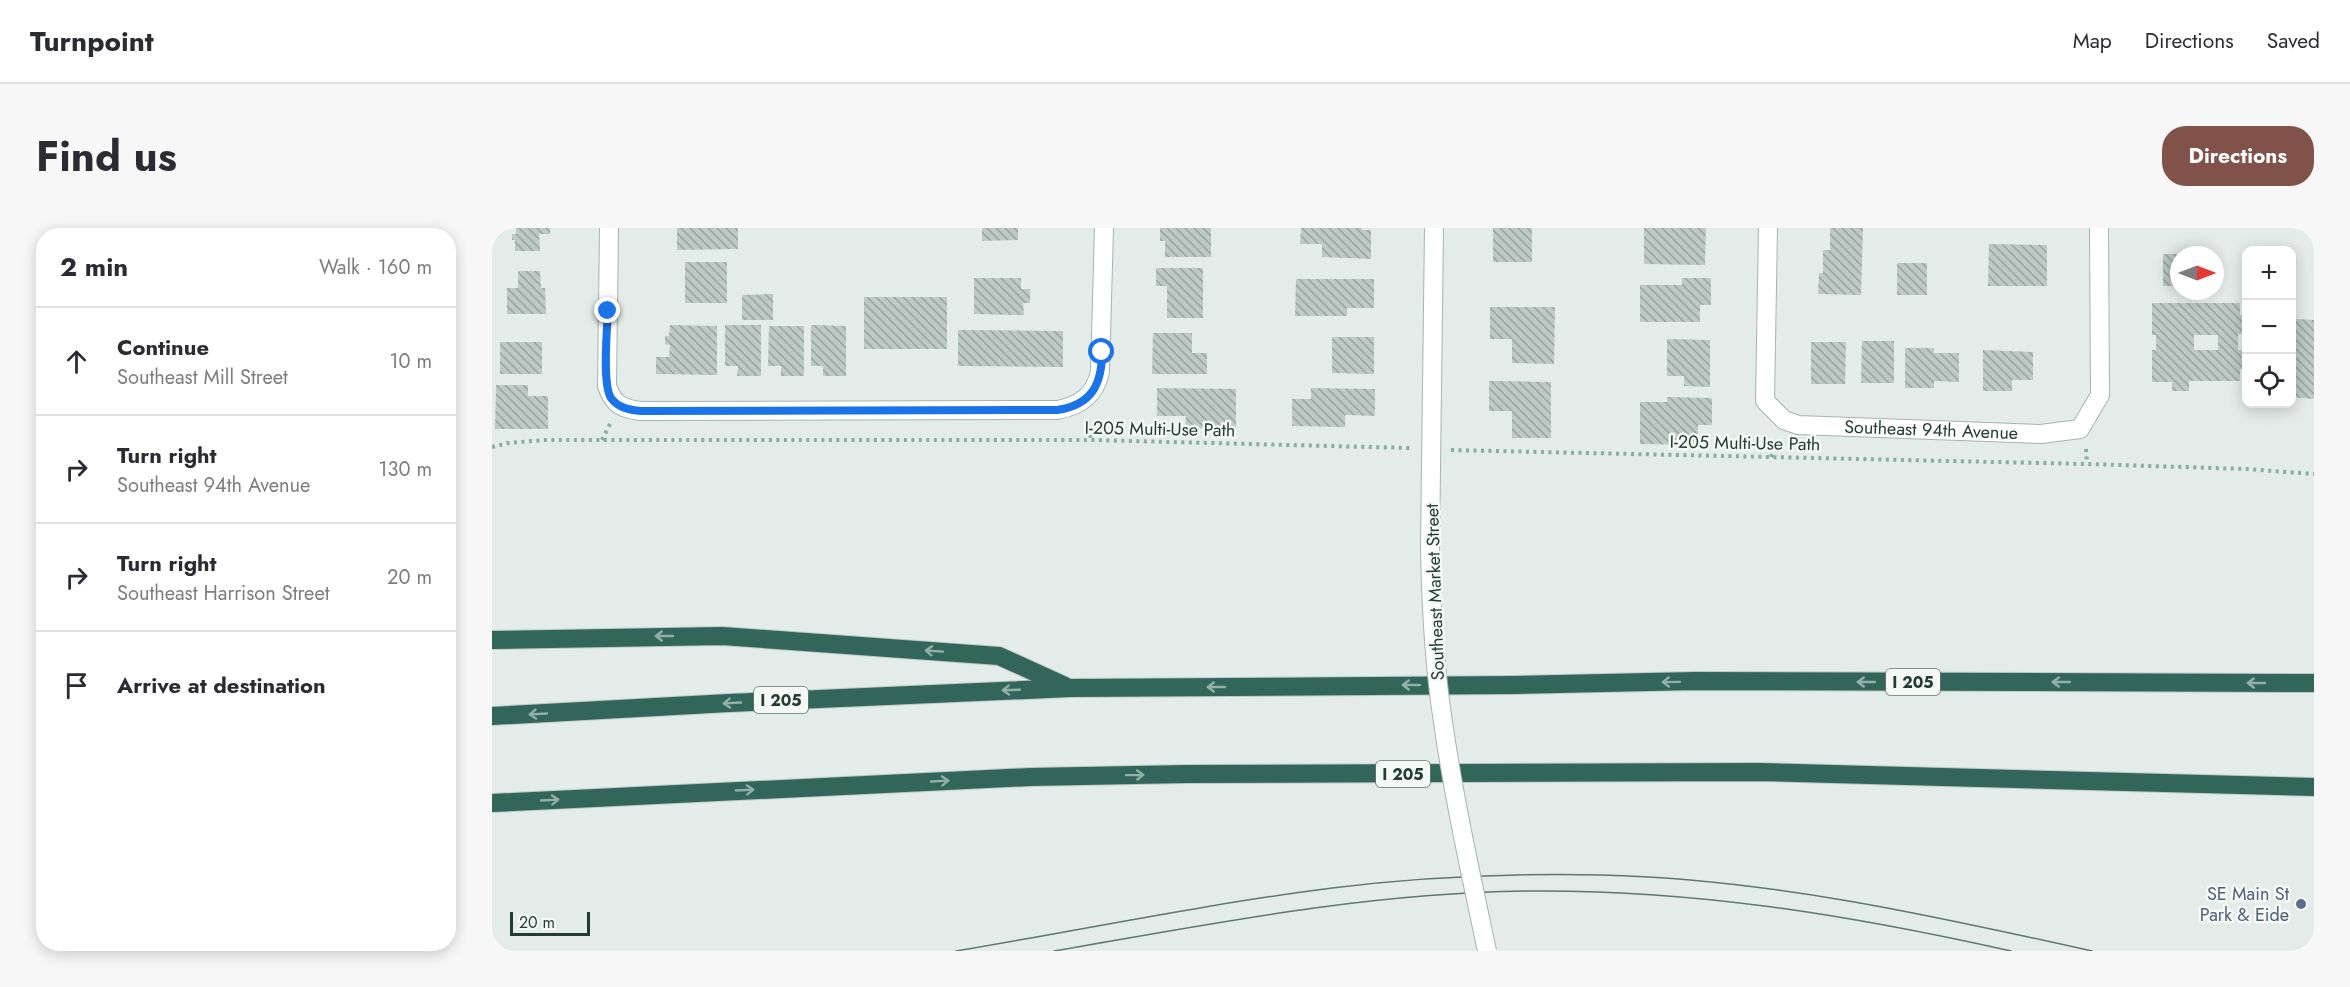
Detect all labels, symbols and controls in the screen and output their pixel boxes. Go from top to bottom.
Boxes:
text: Turnpoint [30,21,154,62]
text: Map [2073,26,2112,56]
text: Directions [2145,26,2234,56]
text: Saved [2267,26,2320,56]
text: Find us [36,126,177,187]
button: Directions [2162,126,2314,186]
north arrow [2170,246,2224,300]
map controls [2242,246,2296,408]
button: + [2242,246,2296,300]
text: 2 min [60,248,128,286]
text: Walk · 160 m [319,253,432,282]
route end [594,297,620,323]
button: − [2242,300,2296,354]
text: Continue [117,331,209,363]
route start [1088,338,1114,364]
icon: ahead [60,345,93,378]
text: 10 m [389,347,432,376]
button: locate [2242,354,2296,408]
text: Southeast Mill Street [117,363,288,392]
street label: Southeast 94th Avenue [1844,414,2019,446]
street label: I-205 Multi-Use Path [1084,415,1236,443]
street label: I-205 Multi-Use Path [1669,429,1821,457]
text: Turn right [117,439,217,471]
icon: right [60,453,93,486]
text: 130 m [378,455,432,484]
text: Southeast 94th Avenue [117,471,310,500]
street label: Southeast Market Street [1419,503,1451,681]
text: Turn right [117,547,217,579]
icon: right [60,561,93,594]
text: 20 m [387,563,432,592]
text: Southeast Harrison Street [117,579,330,608]
one-way arrow [654,630,674,642]
one-way arrow [925,646,945,657]
icon: arrive [60,669,93,702]
text: Arrive at destination [117,669,326,701]
road number: I 205 [1886,669,1940,695]
one-way arrow [1661,676,1681,688]
one-way arrow [1856,676,1876,688]
one-way arrow [2051,676,2071,688]
one-way arrow [2246,677,2266,689]
one-way arrow [1402,679,1422,691]
one-way arrow [1207,681,1227,692]
one-way arrow [1002,685,1022,696]
road number: I 205 [754,687,808,713]
one-way arrow [723,697,743,708]
one-way arrow [528,708,548,719]
road number: I 205 [1376,761,1430,787]
one-way arrow [1124,769,1144,781]
one-way arrow [930,776,949,787]
one-way arrow [735,785,755,796]
one-way arrow [540,794,560,805]
place label: SE Main St Park & Eide [2200,881,2290,928]
marker: SE Main St Park & Eide [2294,897,2308,911]
scale bar [510,909,590,936]
text: 20 m [519,911,555,934]

